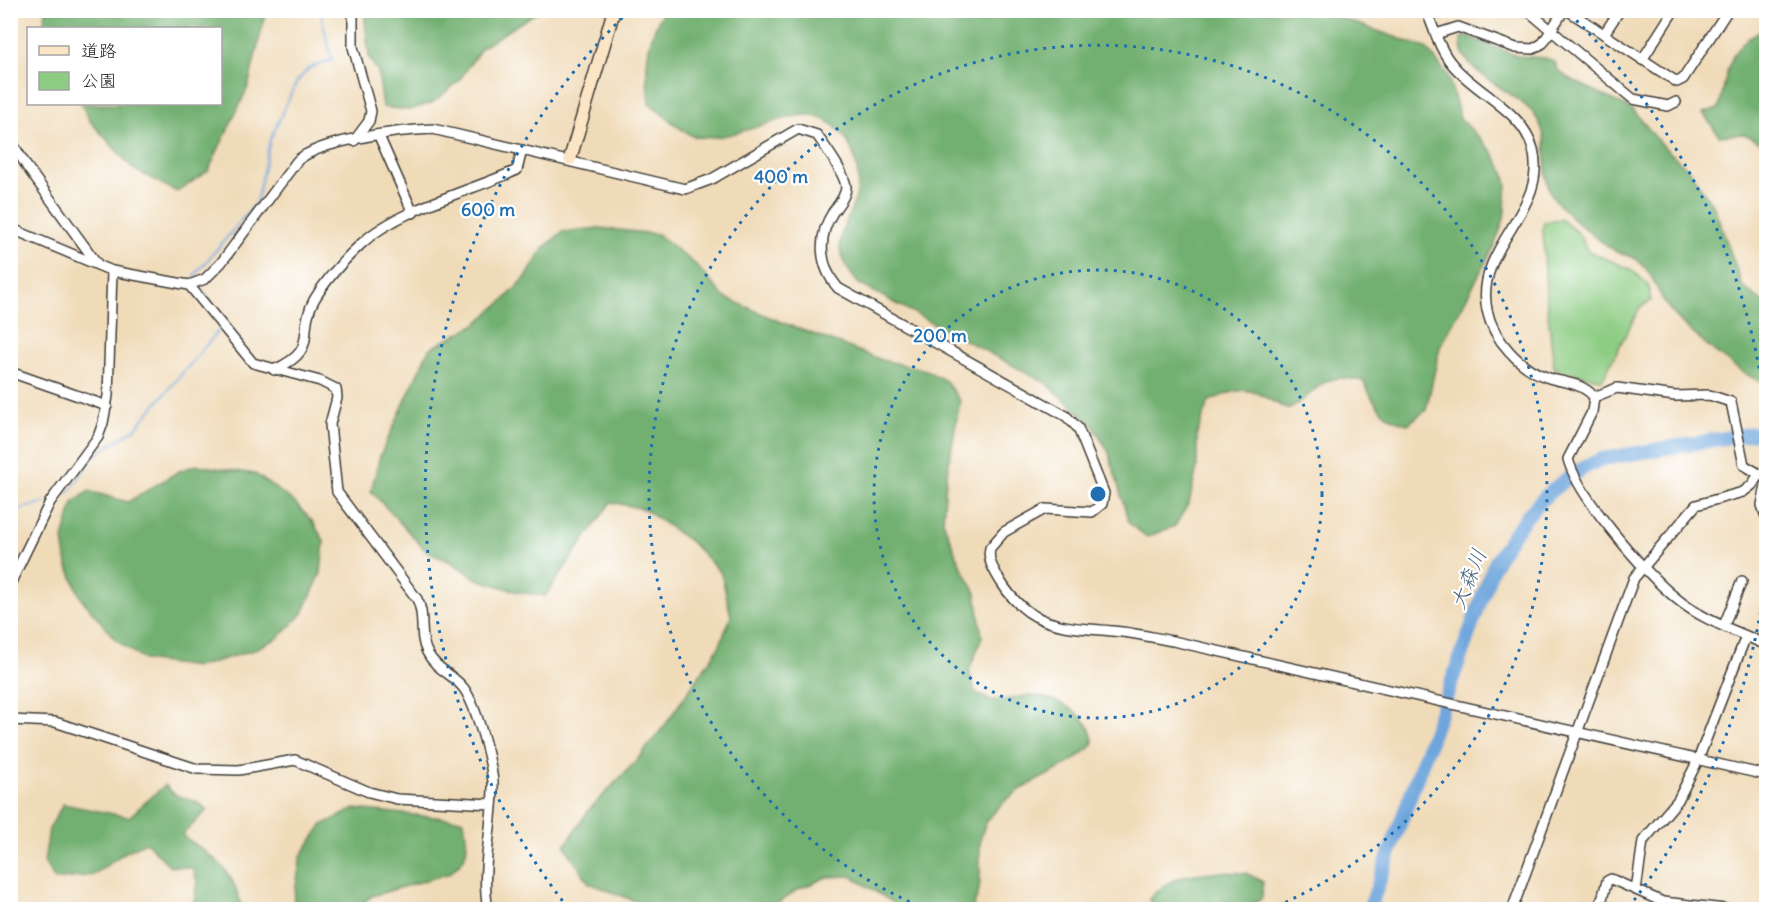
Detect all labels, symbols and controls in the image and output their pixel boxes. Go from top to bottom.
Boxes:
legend [27,27,222,105]
text: 道路 [81,39,117,62]
text: 公園 [81,69,117,92]
text: 400 m [754,165,808,188]
text: 600 m [461,198,515,221]
text: 200 m [913,324,967,347]
centre of rings [1088,484,1108,504]
water label: 大森川 [1444,545,1492,613]

